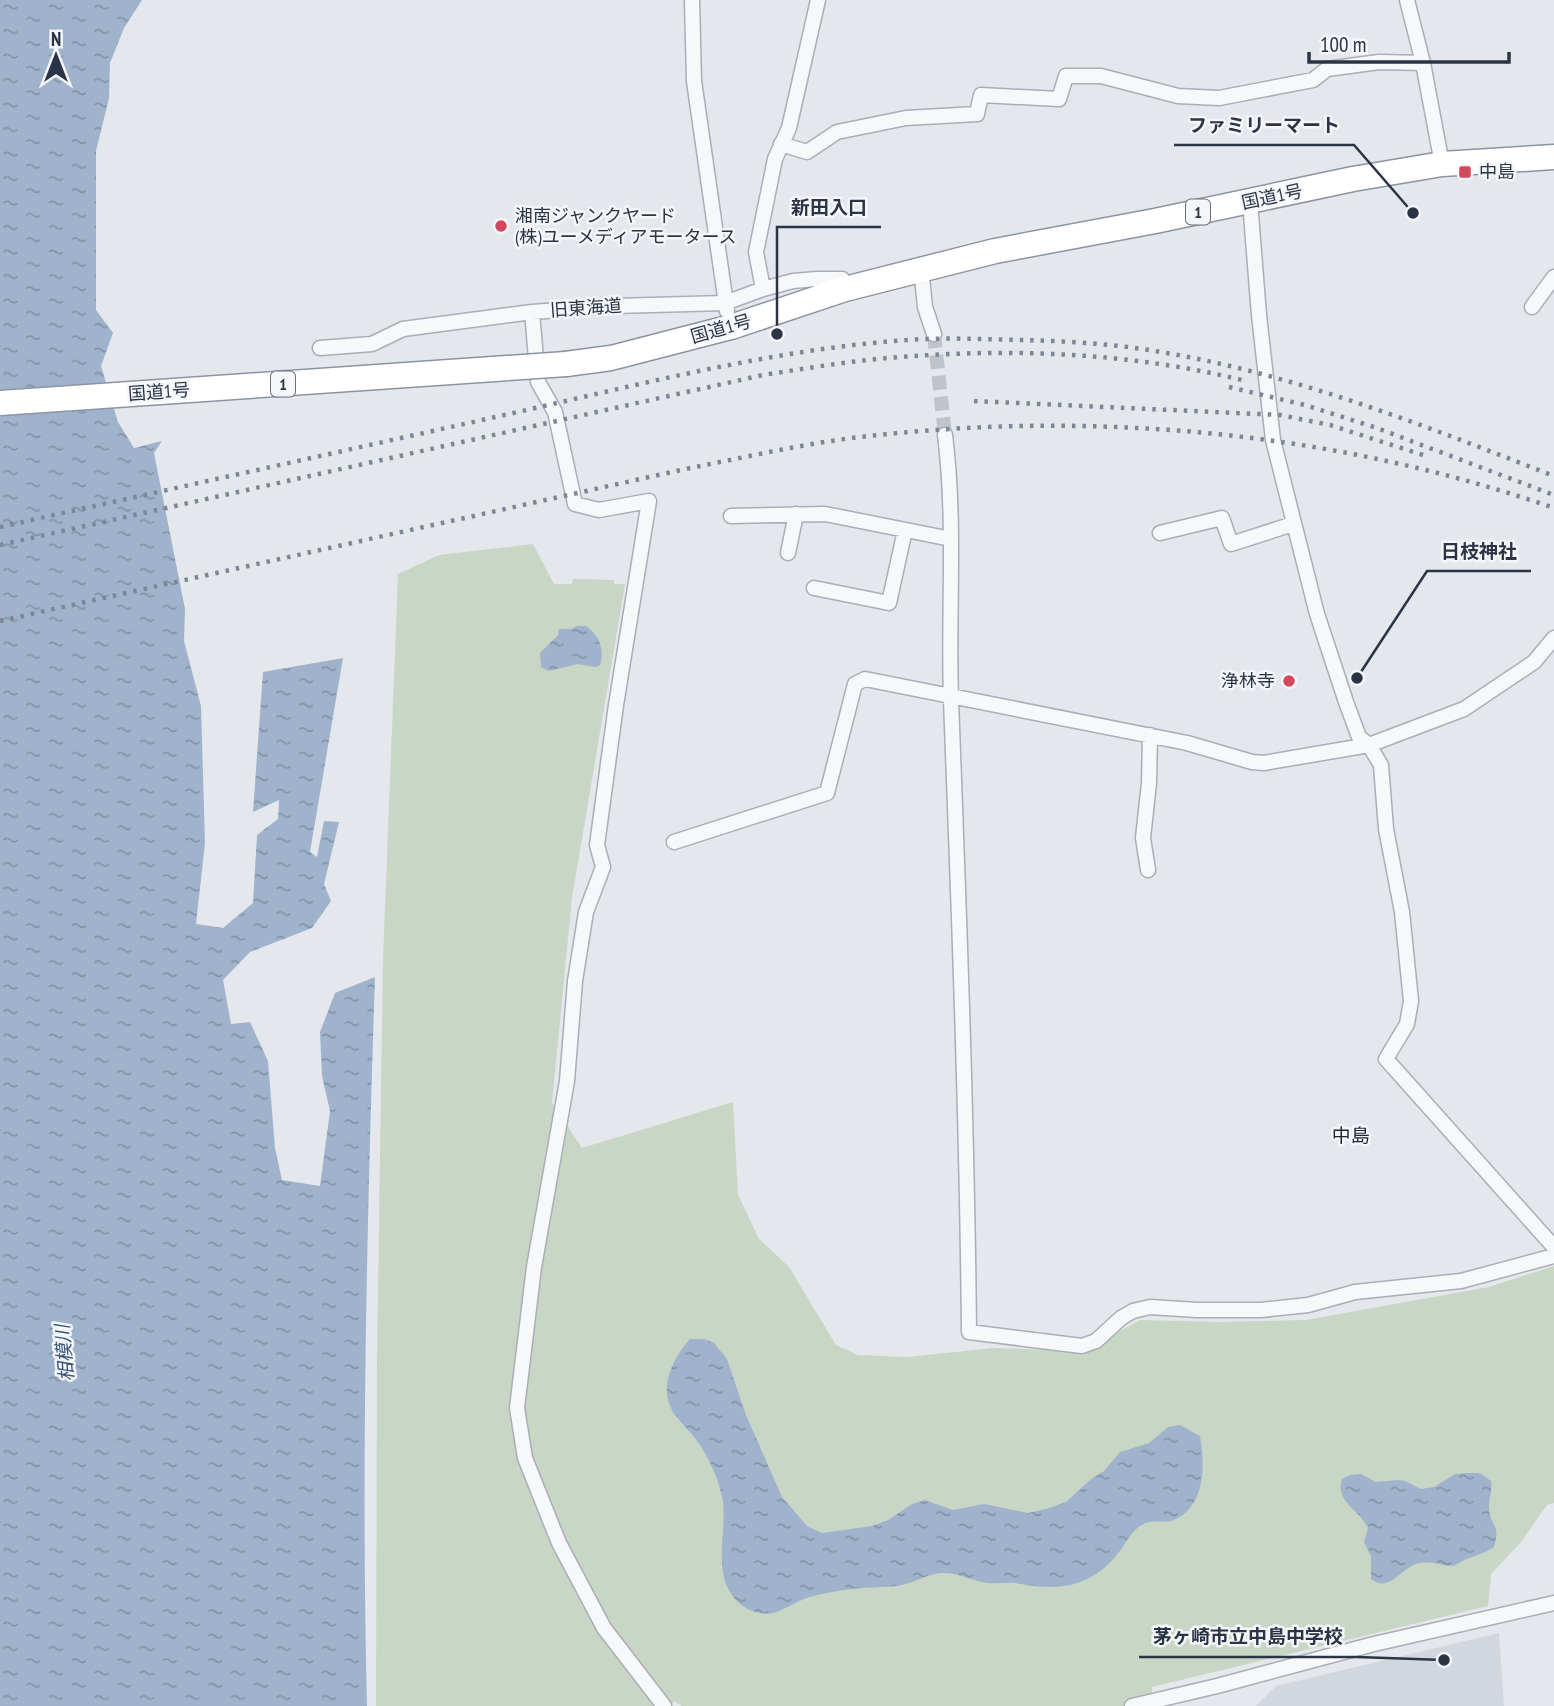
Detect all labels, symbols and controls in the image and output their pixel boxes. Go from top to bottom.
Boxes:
north arrow [21,21,91,91]
scale bar [1309,21,1508,65]
text: N [51,27,61,51]
text: 100 m [1320,31,1366,58]
callout: ファミリーマート [1174,105,1354,145]
text: ファミリーマート [1188,113,1340,137]
place label: 中島 [1479,160,1515,183]
marker: 中島 [1457,164,1473,180]
street label: 国道1号 [1239,179,1305,214]
callout: 新田入口 [777,187,881,227]
text: 新田入口 [791,195,867,219]
road number: 1 [1186,200,1210,224]
place label: 湘南ジャンクヤード (株)ユーメディアモータース [515,204,737,248]
marker: 湘南ジャンクヤード (株)ユーメディアモータース [493,218,509,234]
street label: 旧東海道 [549,294,623,321]
street label: 国道1号 [688,309,754,348]
road number: 1 [271,372,295,396]
street label: 国道1号 [127,378,191,405]
callout: 日枝神社 [1427,531,1531,571]
text: 日枝神社 [1441,539,1517,563]
place label: 浄林寺 [1221,669,1275,692]
marker: 浄林寺 [1281,673,1297,689]
district label: 中島 [1332,1123,1370,1147]
water label: 相模川 [49,1322,78,1382]
callout: 茅ヶ崎市立中島中学校 [1139,1617,1357,1657]
text: 茅ヶ崎市立中島中学校 [1153,1624,1343,1648]

